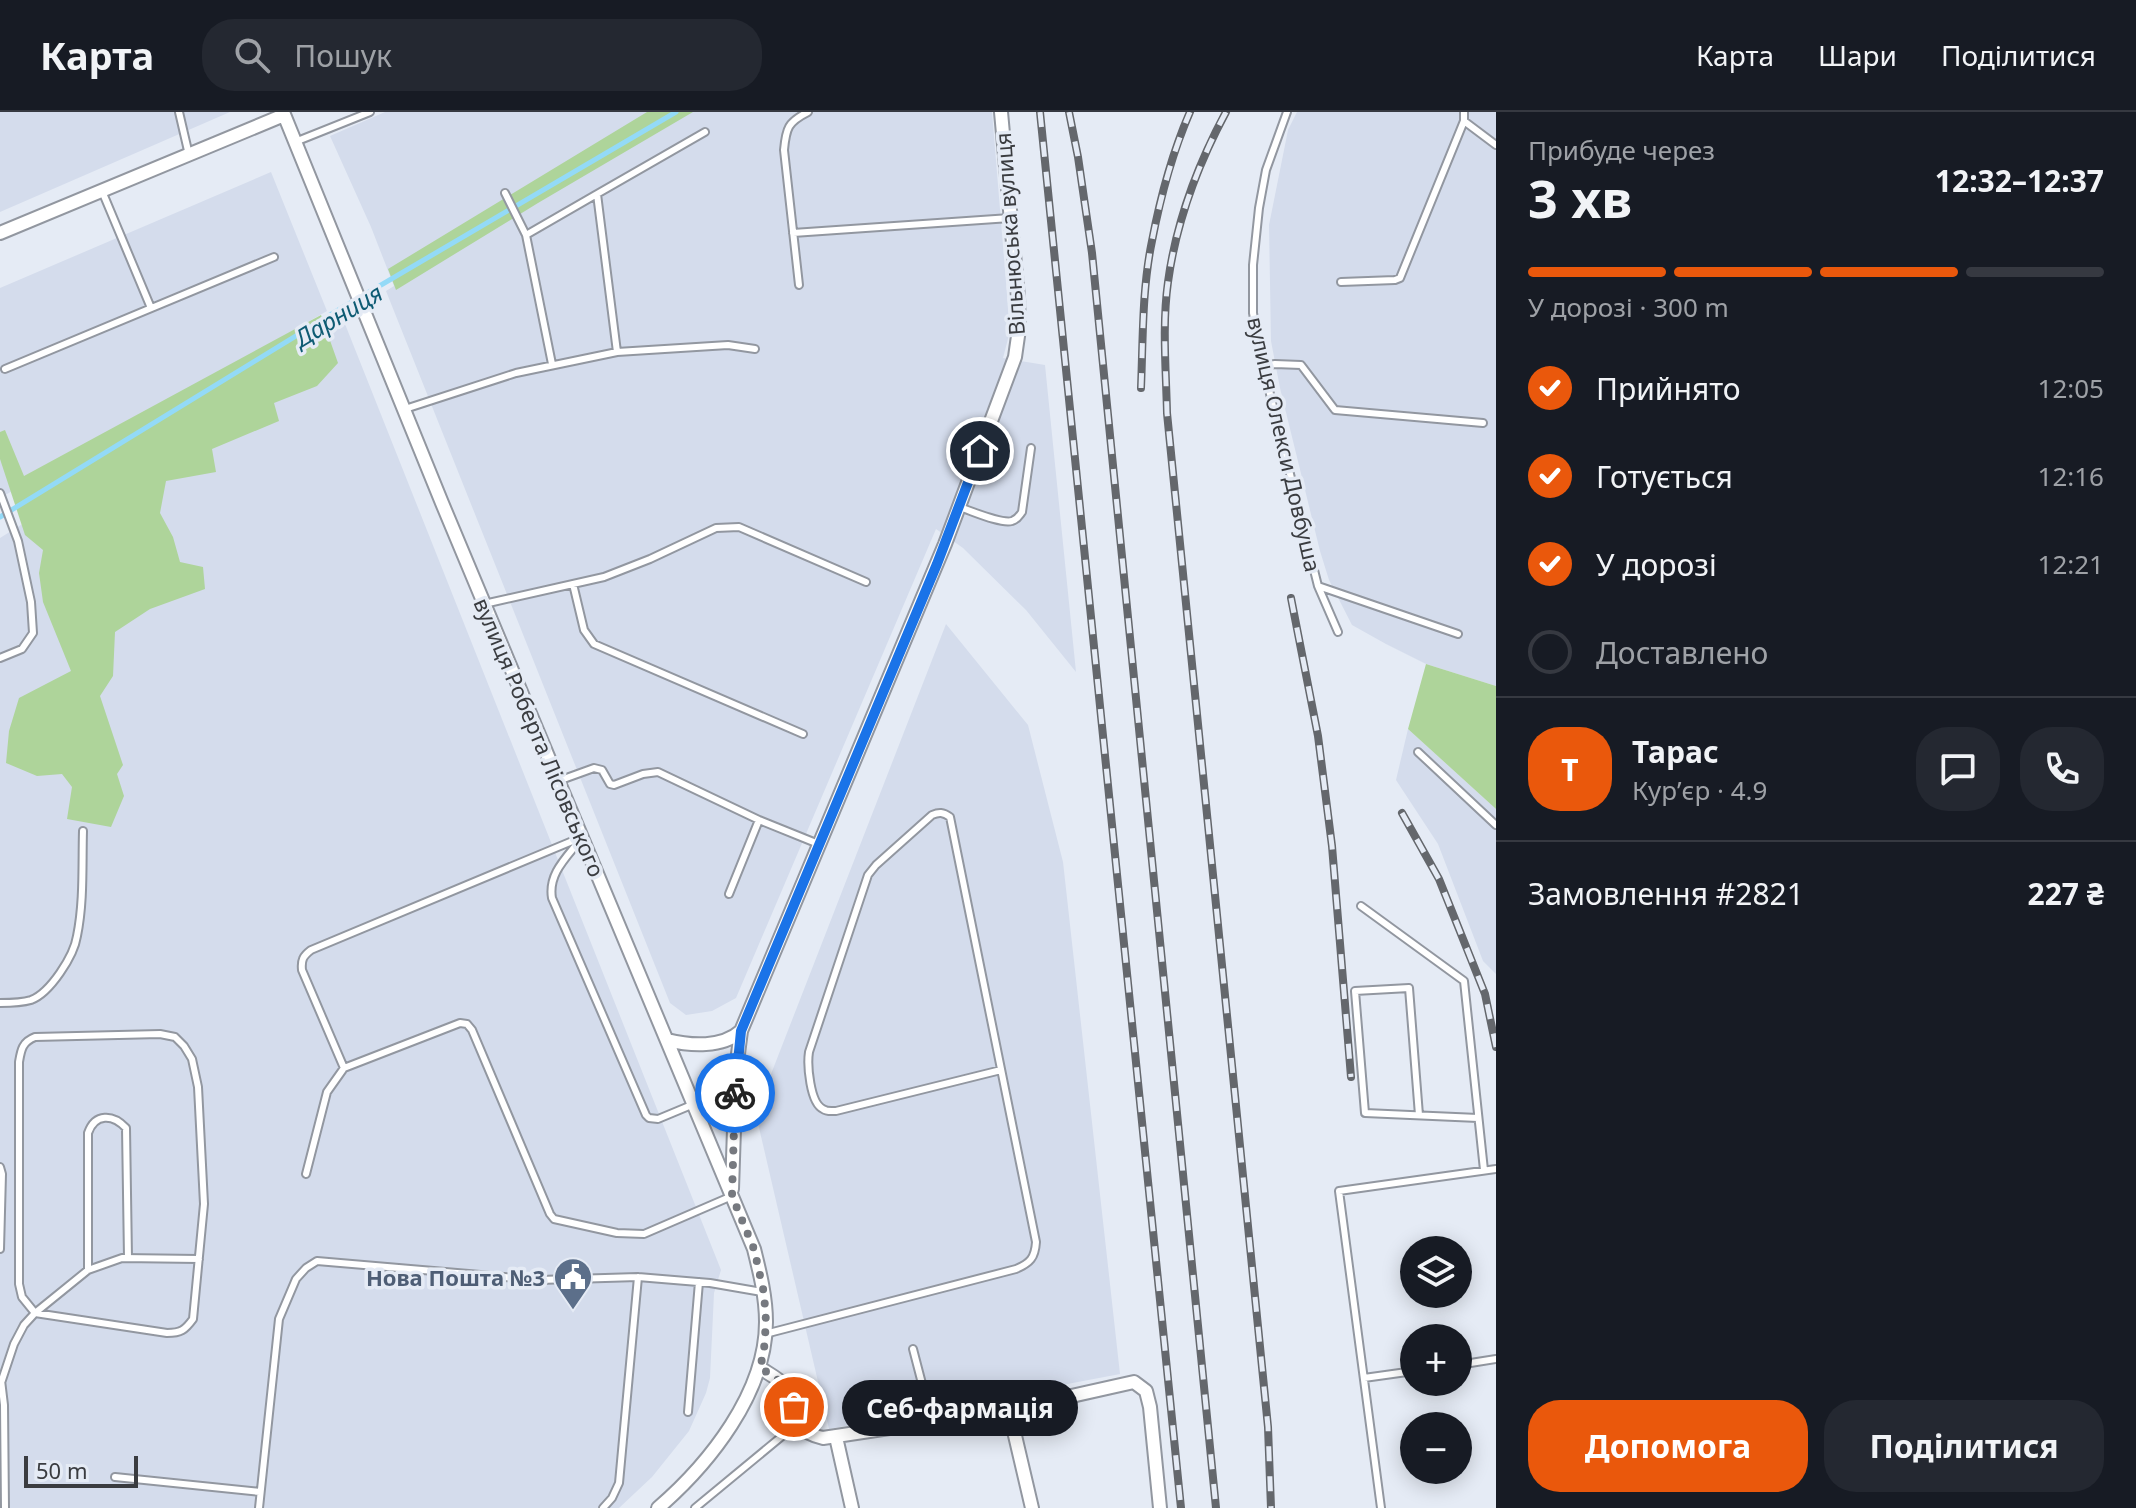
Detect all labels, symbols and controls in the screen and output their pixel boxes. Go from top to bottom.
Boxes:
search box [202,19,762,91]
text: Карта [40,29,154,81]
icon: search [230,33,274,77]
text: Пошук [294,35,392,76]
text: Карта [1696,36,1774,74]
text: Шари [1818,36,1897,74]
text: Поділитися [1941,36,2096,74]
street label: Вільнюська вулиця [987,132,1031,336]
text: Прибуде через [1528,132,1715,168]
text: 12:32–12:37 [1935,160,2104,201]
text: 3 хв [1528,162,1632,233]
water label: Дарниця [285,276,388,356]
text: У дорозі · 300 m [1528,289,1729,325]
street label: вулиця Олекси Довбуша [1241,314,1329,574]
icon: check [1528,366,1572,410]
text: Прийнято [1596,368,1741,409]
text: 12:05 [2038,370,2104,406]
pin [946,417,1014,485]
icon: home [958,429,1002,473]
icon: check [1528,454,1572,498]
text: Готується [1596,456,1733,497]
text: 12:16 [2038,458,2104,494]
icon: check [1528,542,1572,586]
text: У дорозі [1596,544,1717,585]
text: 12:21 [2038,546,2104,582]
street label: вулиця Роберта Лісовського [468,593,612,881]
text: Доставлено [1596,632,1768,673]
button: chat [1916,727,2000,811]
button: phone [2020,727,2104,811]
text: Тарас [1632,731,1719,772]
text: Т [1561,749,1579,790]
text: Кур’єр · 4.9 [1632,772,1767,808]
text: Замовлення #2821 [1528,873,1804,914]
text: 227 ₴ [2028,873,2104,914]
courier [695,1053,775,1133]
icon: bike [713,1071,757,1115]
map controls [1400,1236,1472,1484]
button: layers [1400,1236,1472,1308]
public building icon: Нова Пошта №3 [552,1256,594,1311]
place label: Нова Пошта №3 [366,1262,545,1292]
button: + [1400,1324,1472,1396]
pin [760,1373,828,1441]
callout: Себ-фармація [842,1379,1078,1435]
icon: bag [772,1385,816,1429]
text: Себ-фармація [866,1390,1054,1426]
button: Допомога [1528,1400,1808,1492]
button: Поділитися [1824,1400,2104,1492]
button: − [1400,1412,1472,1484]
scale bar [24,1452,138,1488]
text: 50 m [36,1455,87,1485]

